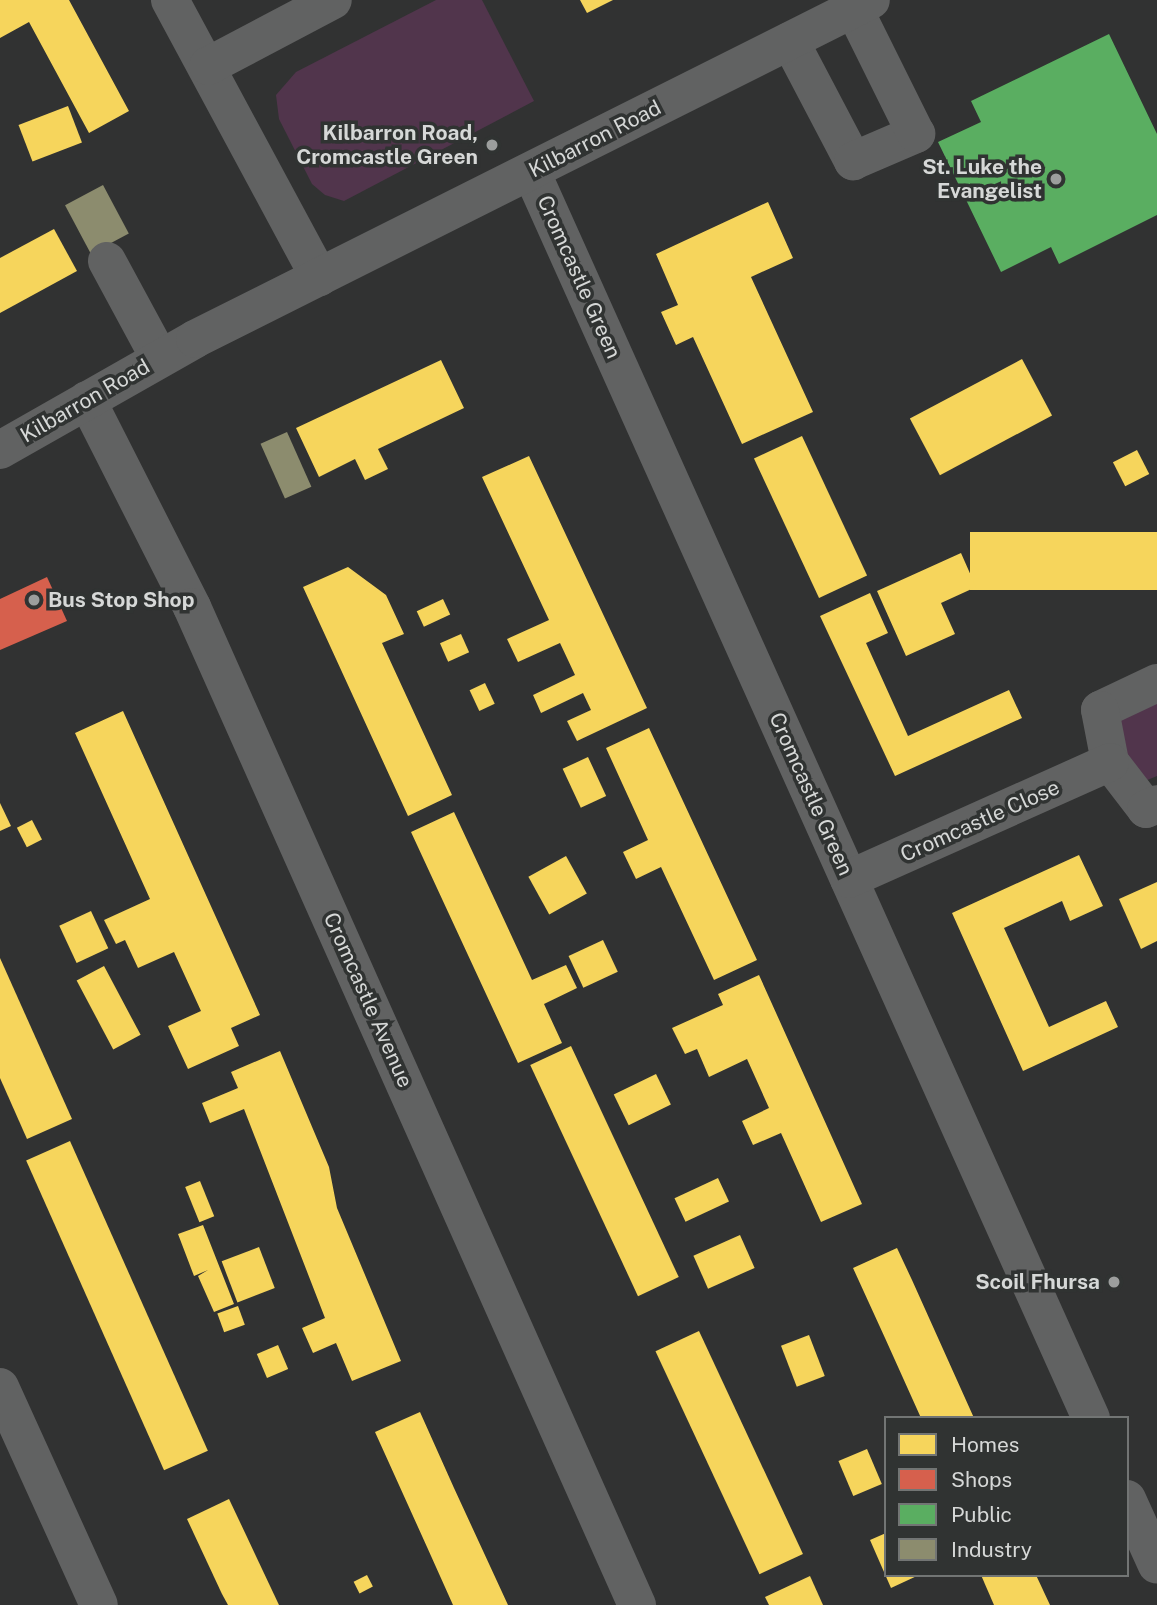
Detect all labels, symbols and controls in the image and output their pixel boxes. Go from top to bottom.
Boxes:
street label: Kilbarron Road [525,95,665,183]
place label: Kilbarron Road, Cromcastle Green [296,120,478,170]
marker: Kilbarron Road, Cromcastle Green [484,137,500,153]
place label: St. Luke the Evangelist [922,154,1042,204]
marker: St. Luke the Evangelist [1048,171,1064,187]
street label: Cromcastle Green [532,191,626,363]
street label: Kilbarron Road [16,354,154,448]
place label: Bus Stop Shop [48,587,195,613]
marker: Bus Stop Shop [26,592,42,608]
street label: Cromcastle Green [764,708,858,880]
street label: Cromcastle Close [897,775,1063,867]
street label: Cromcastle Avenue [318,909,418,1091]
place label: Scoil Fhursa [975,1269,1100,1295]
marker: Scoil Fhursa [1106,1274,1122,1290]
legend [884,1416,1129,1577]
text: Homes [951,1432,1019,1457]
text: Shops [951,1467,1012,1492]
text: Public [951,1502,1012,1527]
text: Industry [951,1537,1032,1562]

